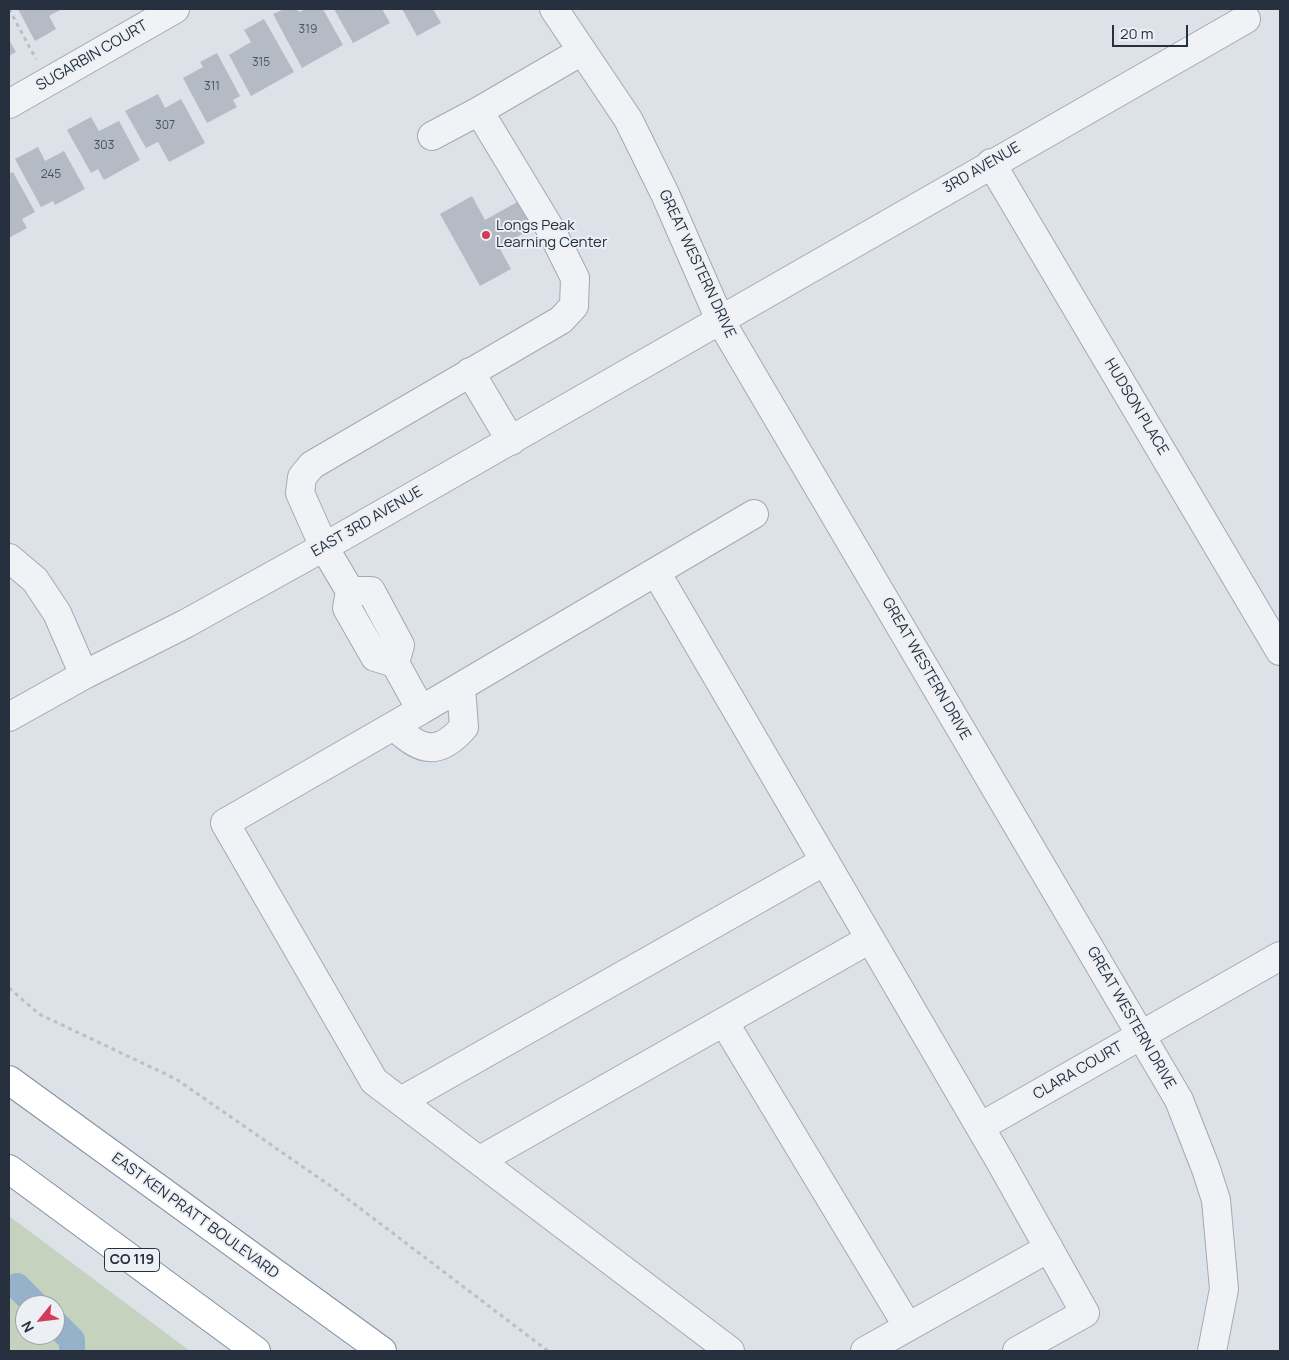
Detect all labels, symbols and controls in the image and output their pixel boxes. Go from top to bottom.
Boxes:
scale bar [1114,15,1190,47]
street label: SUGARBIN COURT [33,17,151,95]
house number: 319 [299,23,317,37]
text: 20 m [1120,23,1153,44]
house number: 315 [252,56,270,70]
house number: 311 [204,80,220,94]
house number: 307 [155,119,175,133]
house number: 303 [94,139,114,153]
street label: 3RD AVENUE [940,139,1024,197]
house number: 245 [41,168,61,182]
street label: GREAT WESTERN DRIVE [655,187,739,341]
place label: Longs Peak Learning Center [496,217,607,252]
marker: Longs Peak Learning Center [480,229,492,241]
street label: HUDSON PLACE [1100,355,1172,459]
street label: EAST 3RD AVENUE [308,483,426,561]
street label: GREAT WESTERN DRIVE [878,595,974,743]
street label: GREAT WESTERN DRIVE [1083,944,1179,1092]
street label: CLARA COURT [1030,1038,1126,1104]
street label: EAST KEN PRATT BOULEVARD [108,1149,282,1283]
road number: CO 119 [104,1248,160,1272]
north arrow [15,1295,65,1345]
text: N [17,1318,38,1336]

